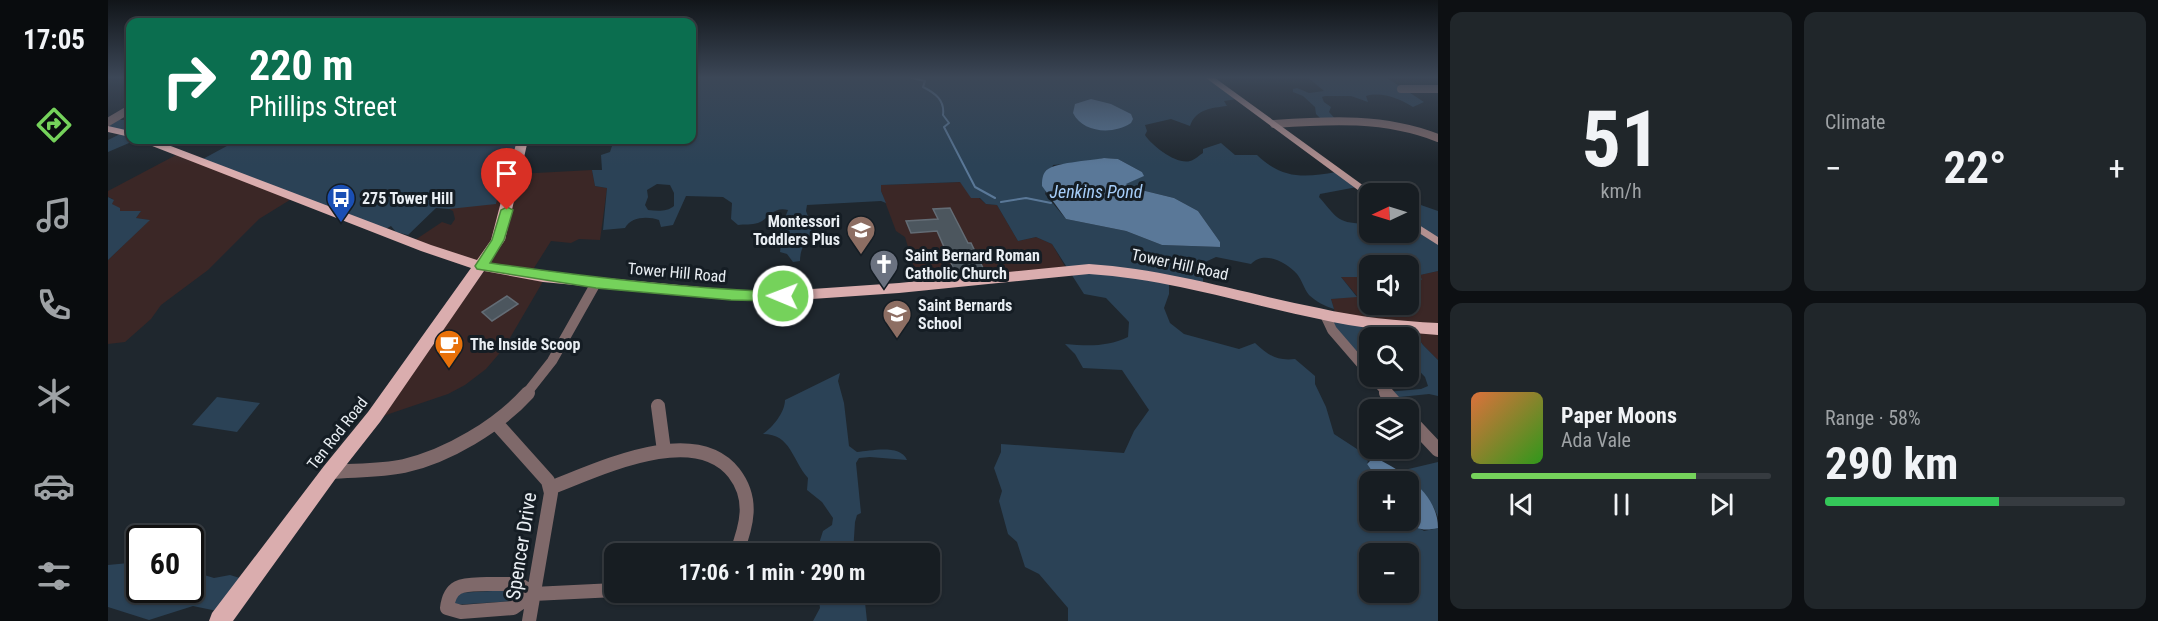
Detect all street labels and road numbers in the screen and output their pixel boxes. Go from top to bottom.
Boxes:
street label: Tower Hill Road [1130,245,1230,284]
street label: Tower Hill Road [627,259,727,286]
street label: Ten Rod Road [303,393,372,473]
street label: Spencer Drive [501,491,541,601]

